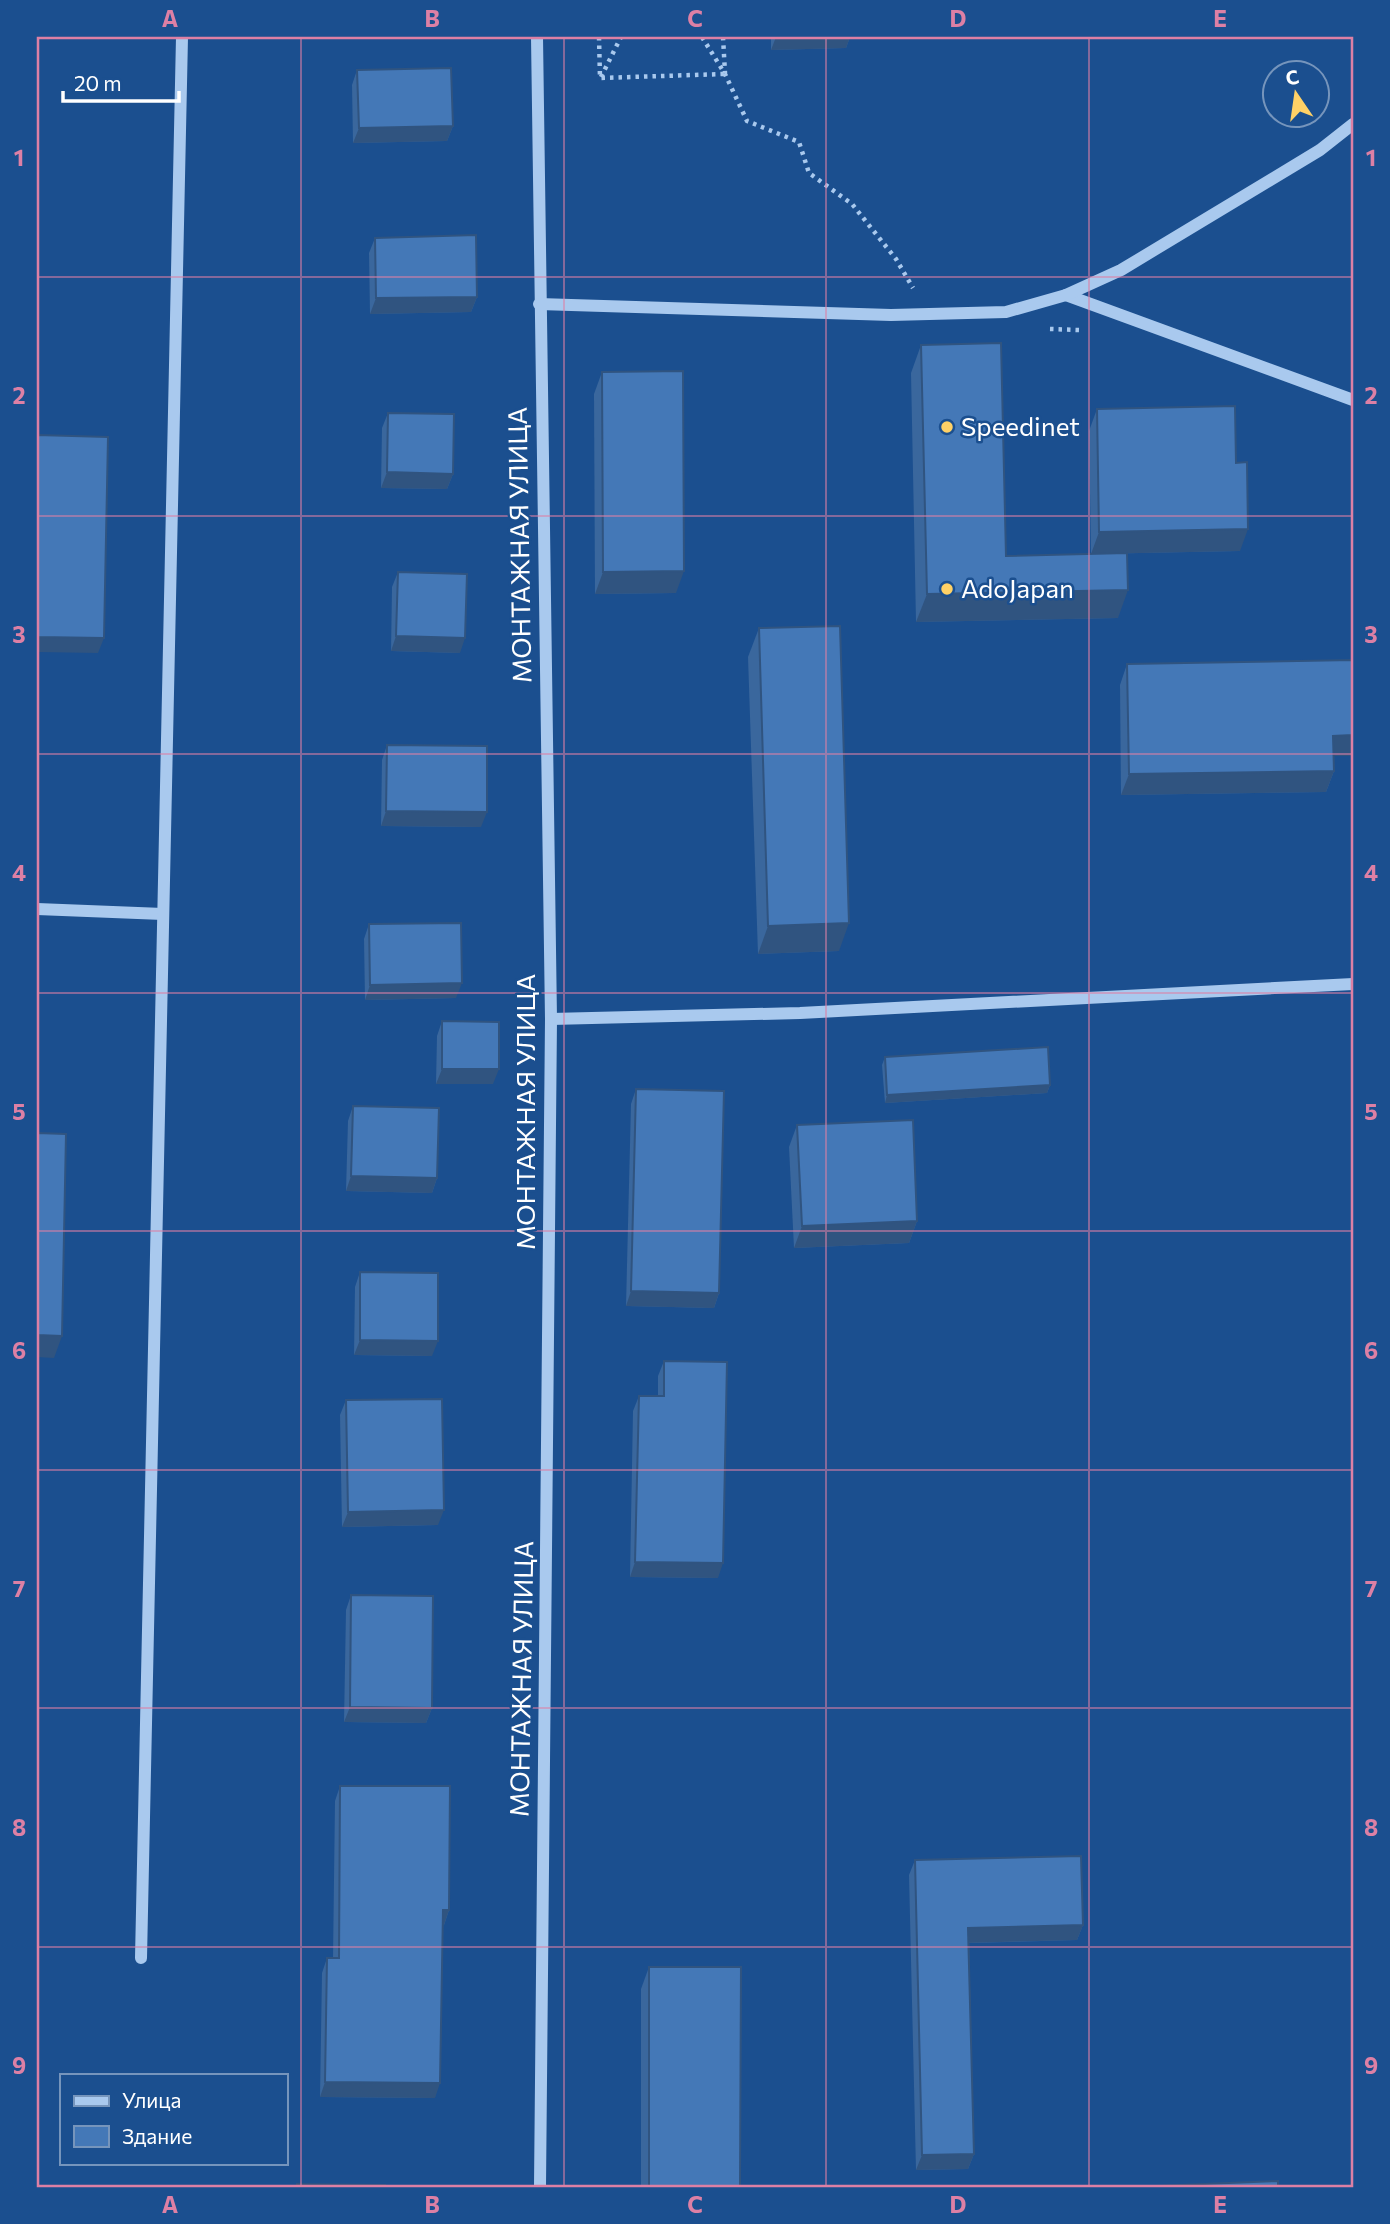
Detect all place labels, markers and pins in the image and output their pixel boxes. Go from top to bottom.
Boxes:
place label: Speedinet [961,410,1080,441]
marker: Speedinet [939,419,955,435]
place label: AdoJapan [961,572,1074,603]
marker: AdoJapan [939,581,955,597]

